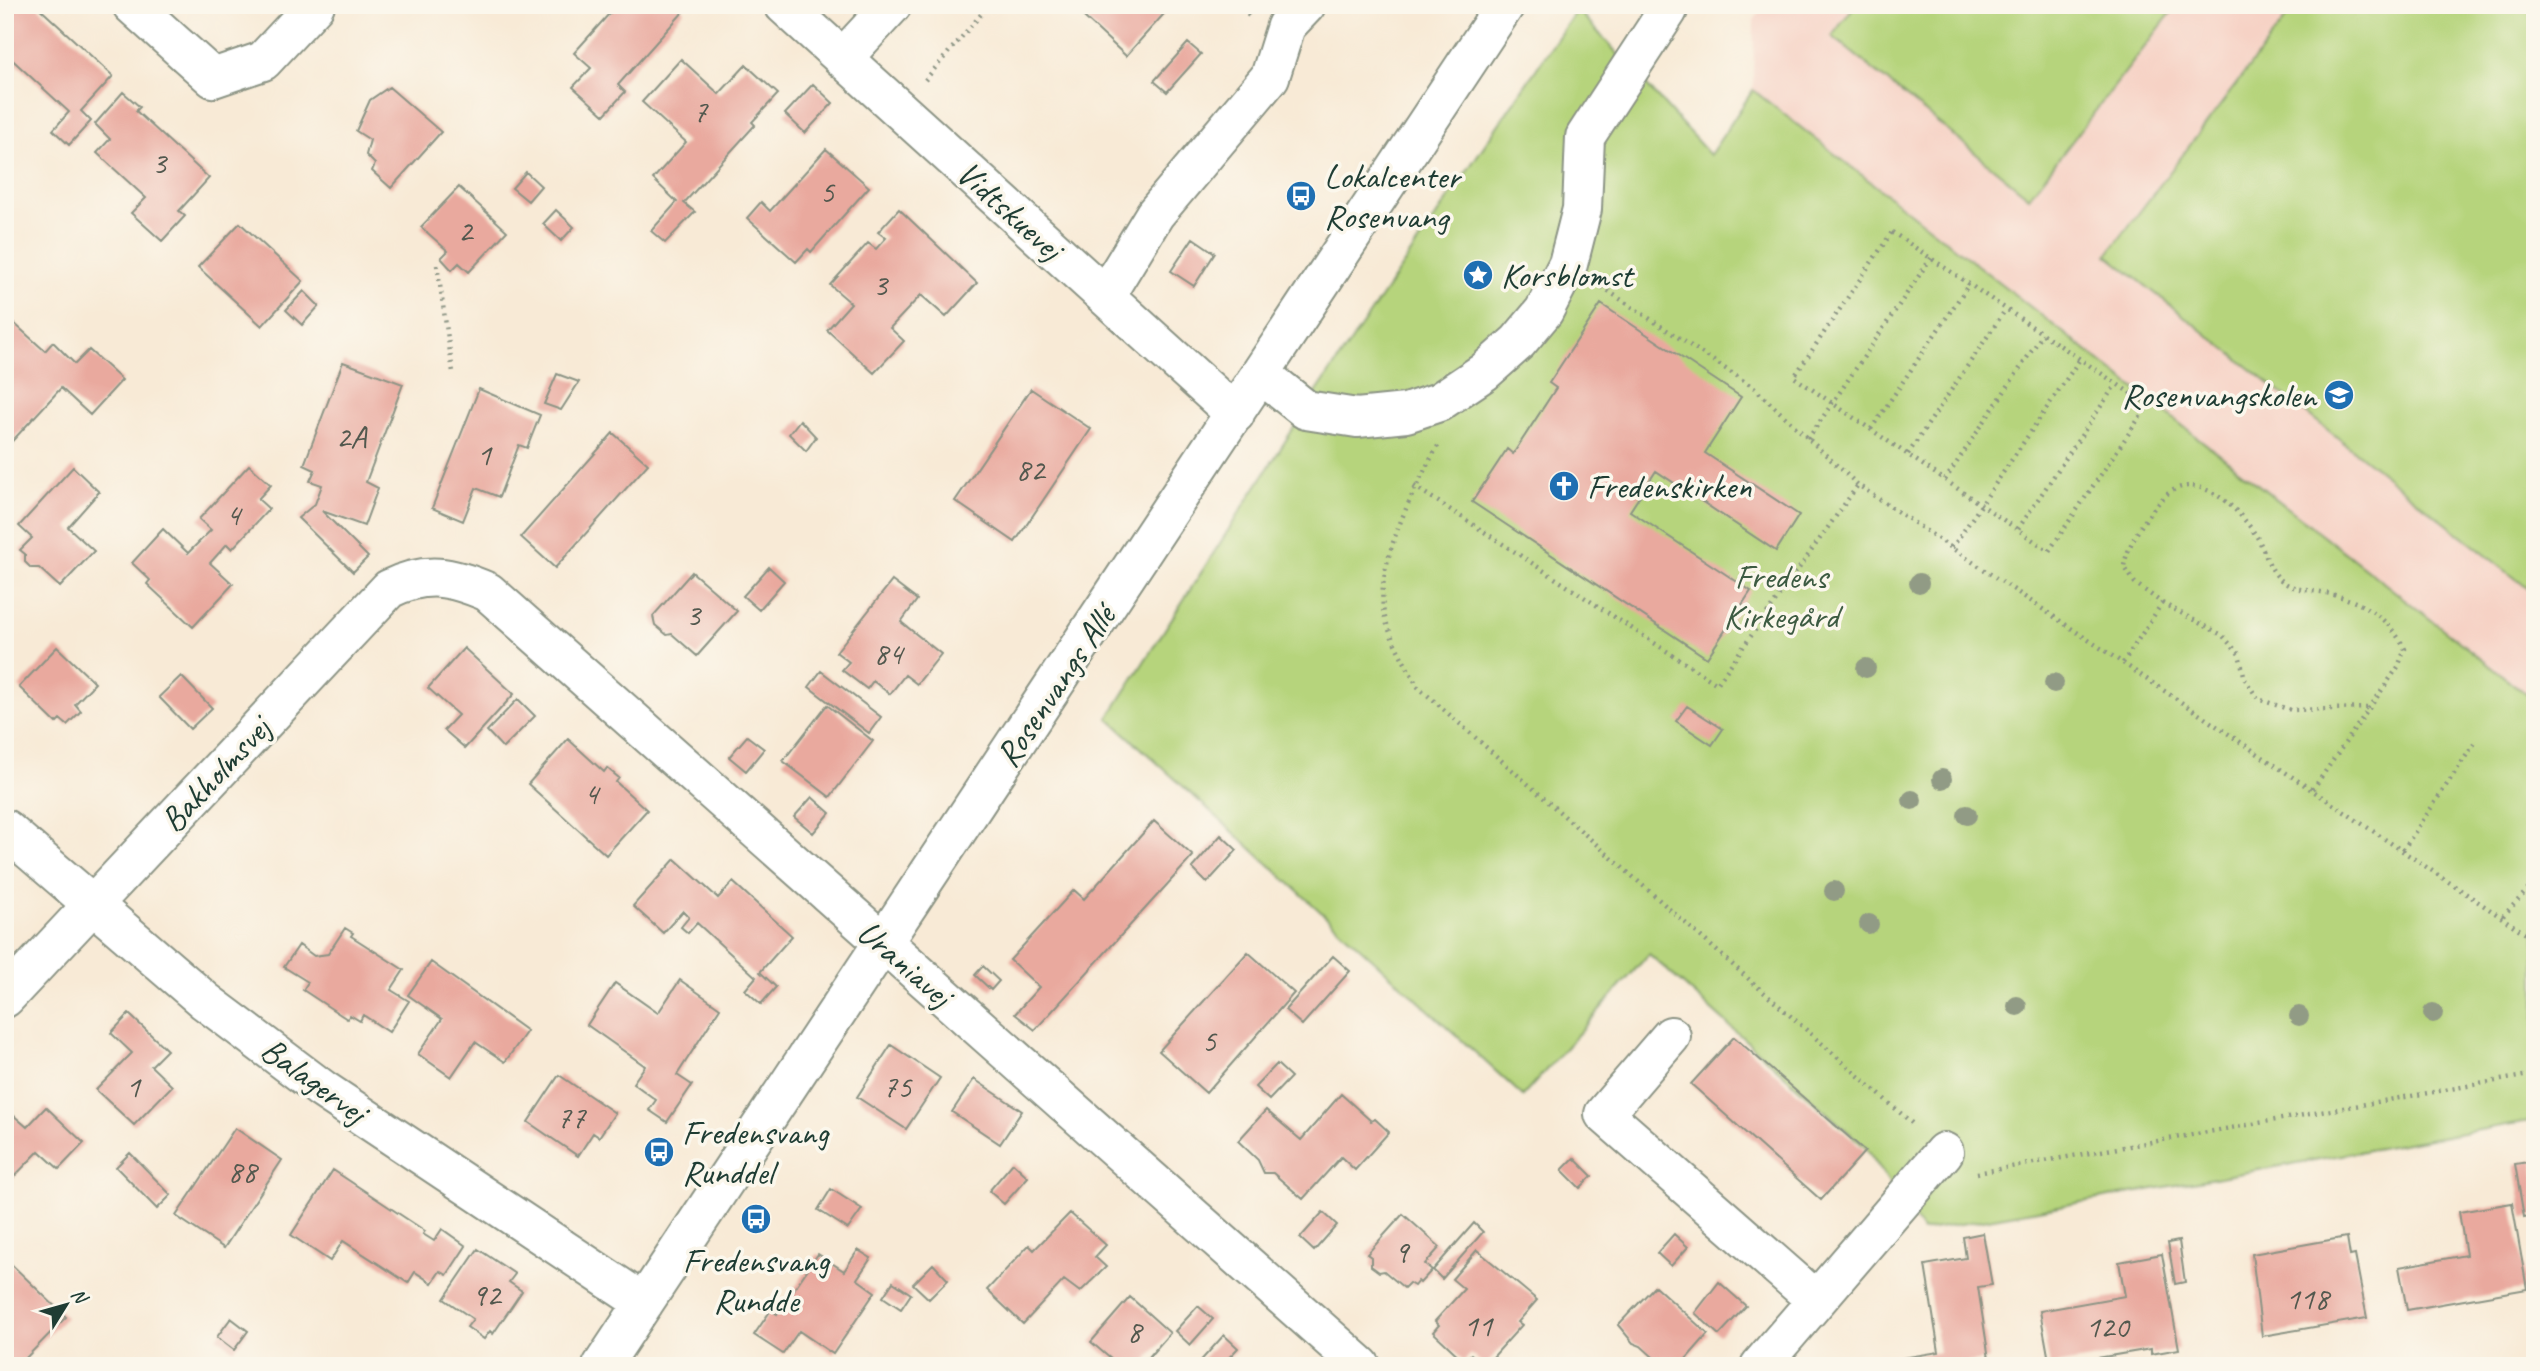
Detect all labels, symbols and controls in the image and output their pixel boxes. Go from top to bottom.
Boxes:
house number: 7 [693,91,709,132]
house number: 3 [152,142,169,183]
street label: Vidtskuevej [947,151,1075,273]
place label: Lokalcenter Rosenvang [1324,154,1462,239]
house number: 5 [820,171,836,212]
bus stop icon: Lokalcenter Rosenvang [1284,179,1318,213]
house number: 2 [458,210,475,251]
place label: Korsblomst [1501,253,1635,298]
place icon: Korsblomst [1461,258,1495,292]
house number: 3 [873,264,890,305]
place label: Rosenvangskolen [2122,373,2318,418]
school or university icon: Rosenvangskolen [2322,378,2356,412]
house number: 2A [336,416,368,457]
house number: 1 [477,434,493,475]
house number: 82 [1016,449,1047,490]
place label: Fredenskirken [1587,464,1752,509]
church icon: Fredenskirken [1547,469,1581,503]
house number: 4 [226,494,244,535]
park label: Fredens Kirkegård [1723,554,1844,639]
street label: Rosenvangs Allé [985,592,1129,776]
house number: 3 [686,594,703,635]
house number: 84 [874,633,906,674]
street label: Bakholmsvej [150,704,283,842]
house number: 4 [584,773,602,814]
street label: Uraniavej [848,910,964,1020]
house number: 5 [1202,1020,1218,1061]
street label: Balagervej [252,1027,379,1137]
house number: 1 [126,1066,142,1107]
house number: 75 [883,1066,913,1107]
house number: 77 [557,1097,587,1138]
place label: Fredensvang Runddel [682,1110,830,1195]
bus stop icon: Fredensvang Runddel [642,1135,676,1169]
house number: 88 [228,1151,259,1192]
bus stop icon: Fredensvang Rundde [739,1202,773,1236]
house number: 9 [1394,1231,1411,1272]
place label: Fredensvang Rundde [683,1238,831,1323]
north arrow [32,1270,102,1340]
house number: 92 [472,1274,503,1315]
house number: 118 [2285,1278,2331,1319]
text: N [66,1283,94,1310]
house number: 11 [1464,1305,1494,1346]
house number: 120 [2085,1306,2131,1347]
house number: 8 [1127,1311,1144,1352]

